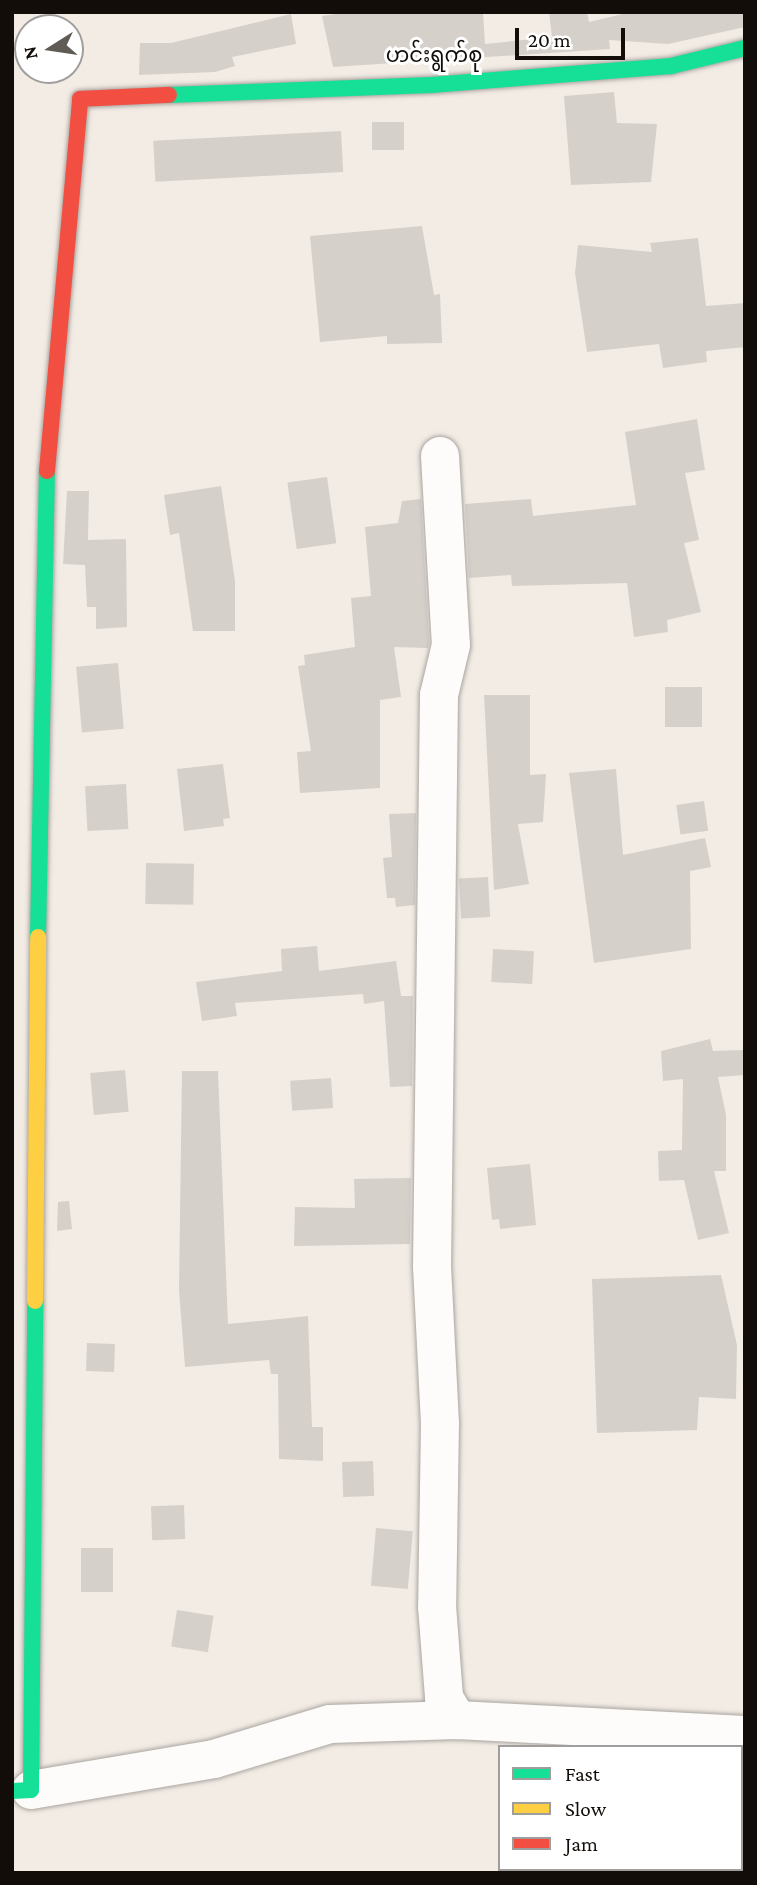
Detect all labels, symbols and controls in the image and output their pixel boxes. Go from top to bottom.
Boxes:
north arrow [14,14,84,84]
scale bar [519,14,629,58]
text: 20 m [528,28,571,52]
district label: ဟင်းရွက်စု [386,42,482,68]
text: N [18,45,42,62]
legend [498,1745,743,1871]
text: Fast [565,1762,600,1786]
text: Slow [565,1797,606,1821]
text: Jam [565,1832,598,1856]

